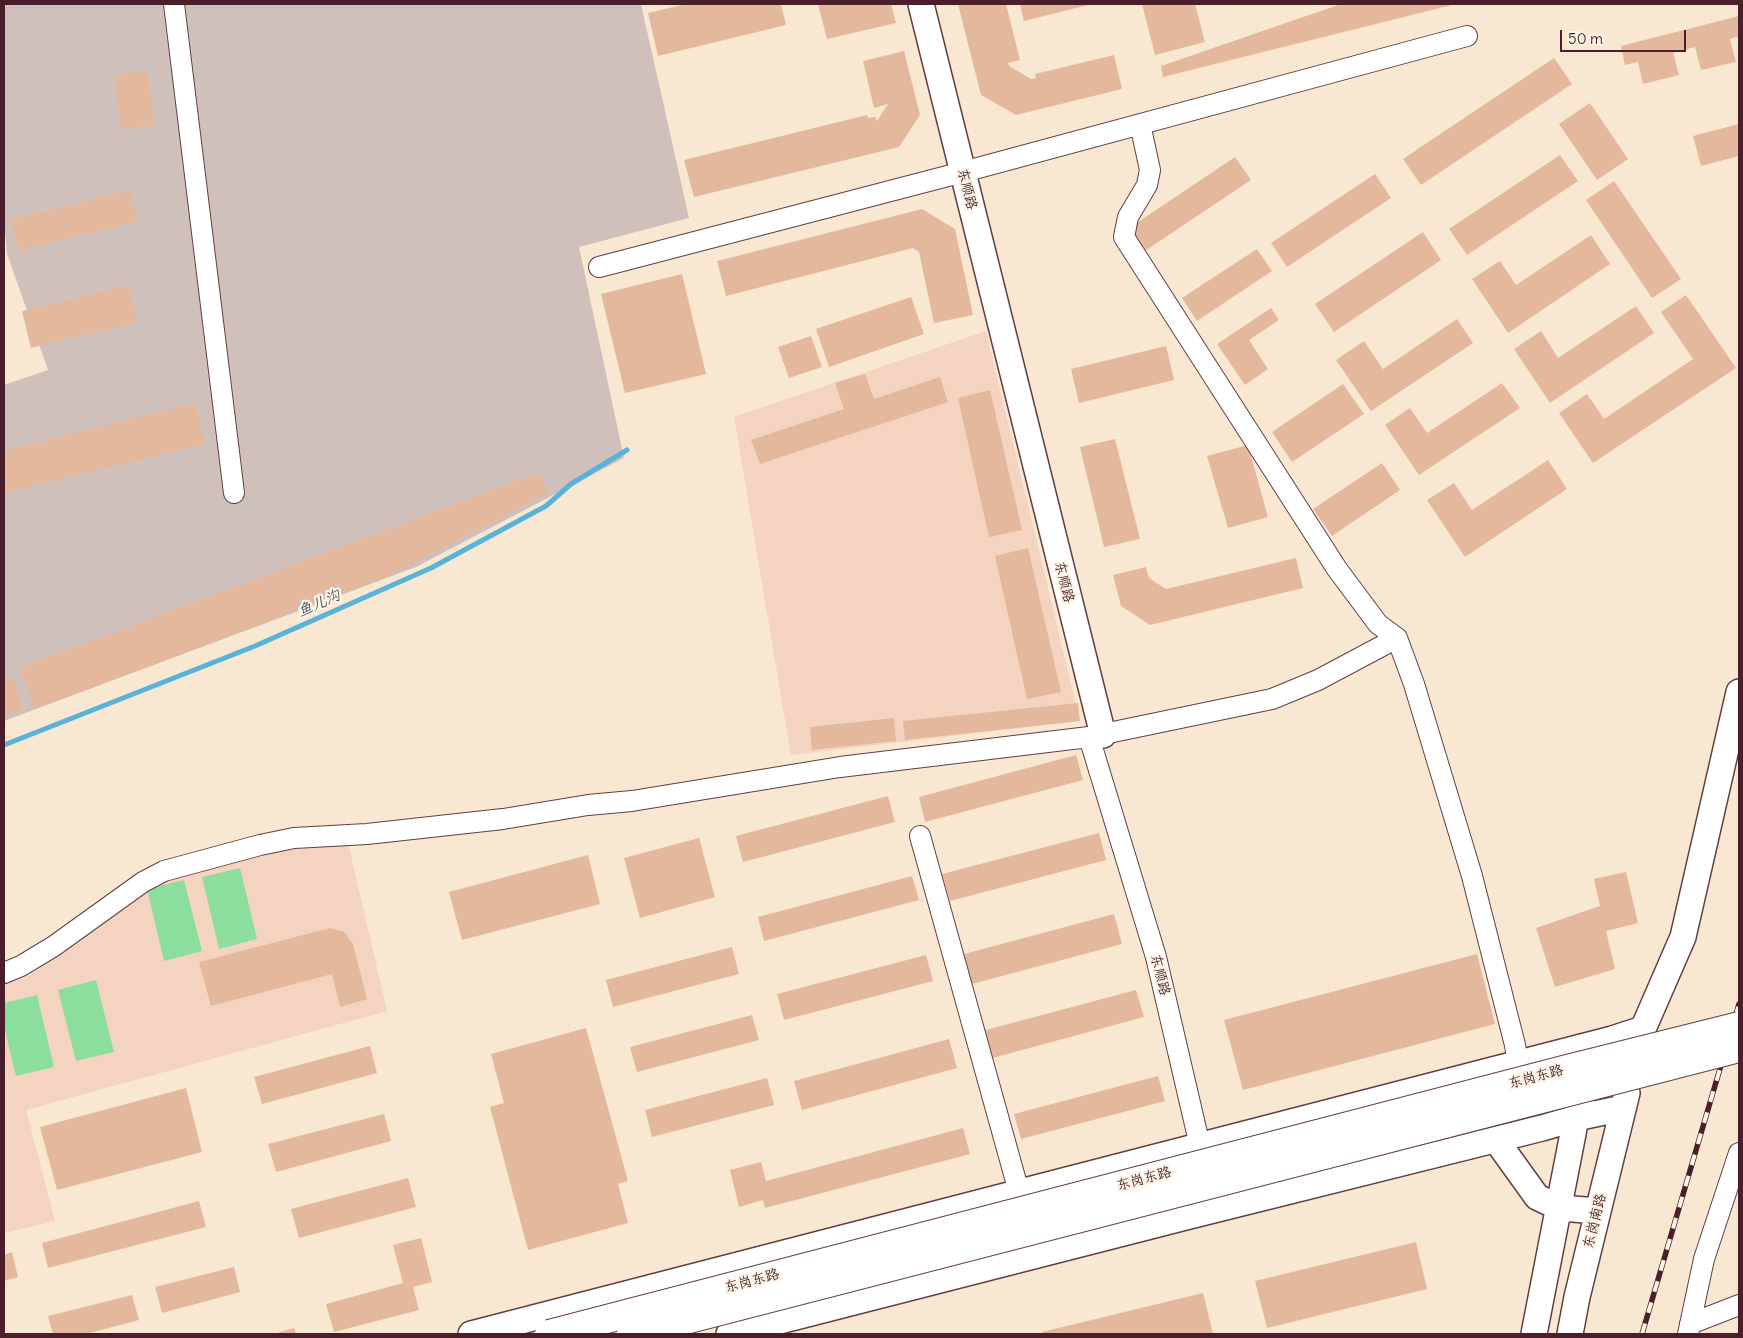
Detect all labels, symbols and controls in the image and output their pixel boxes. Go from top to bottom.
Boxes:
scale bar [1563,20,1689,52]
text: 50 m [1568,29,1603,48]
street label: 东顺路 [954,167,980,211]
street label: 东顺路 [1051,560,1077,604]
water label: 鱼儿沟 [295,587,343,621]
street label: 东顺路 [1147,953,1173,997]
street label: 东岗东路 [1507,1062,1565,1092]
street label: 东岗东路 [1115,1164,1173,1194]
street label: 东岗南路 [1580,1192,1610,1250]
street label: 东岗东路 [723,1266,781,1296]

